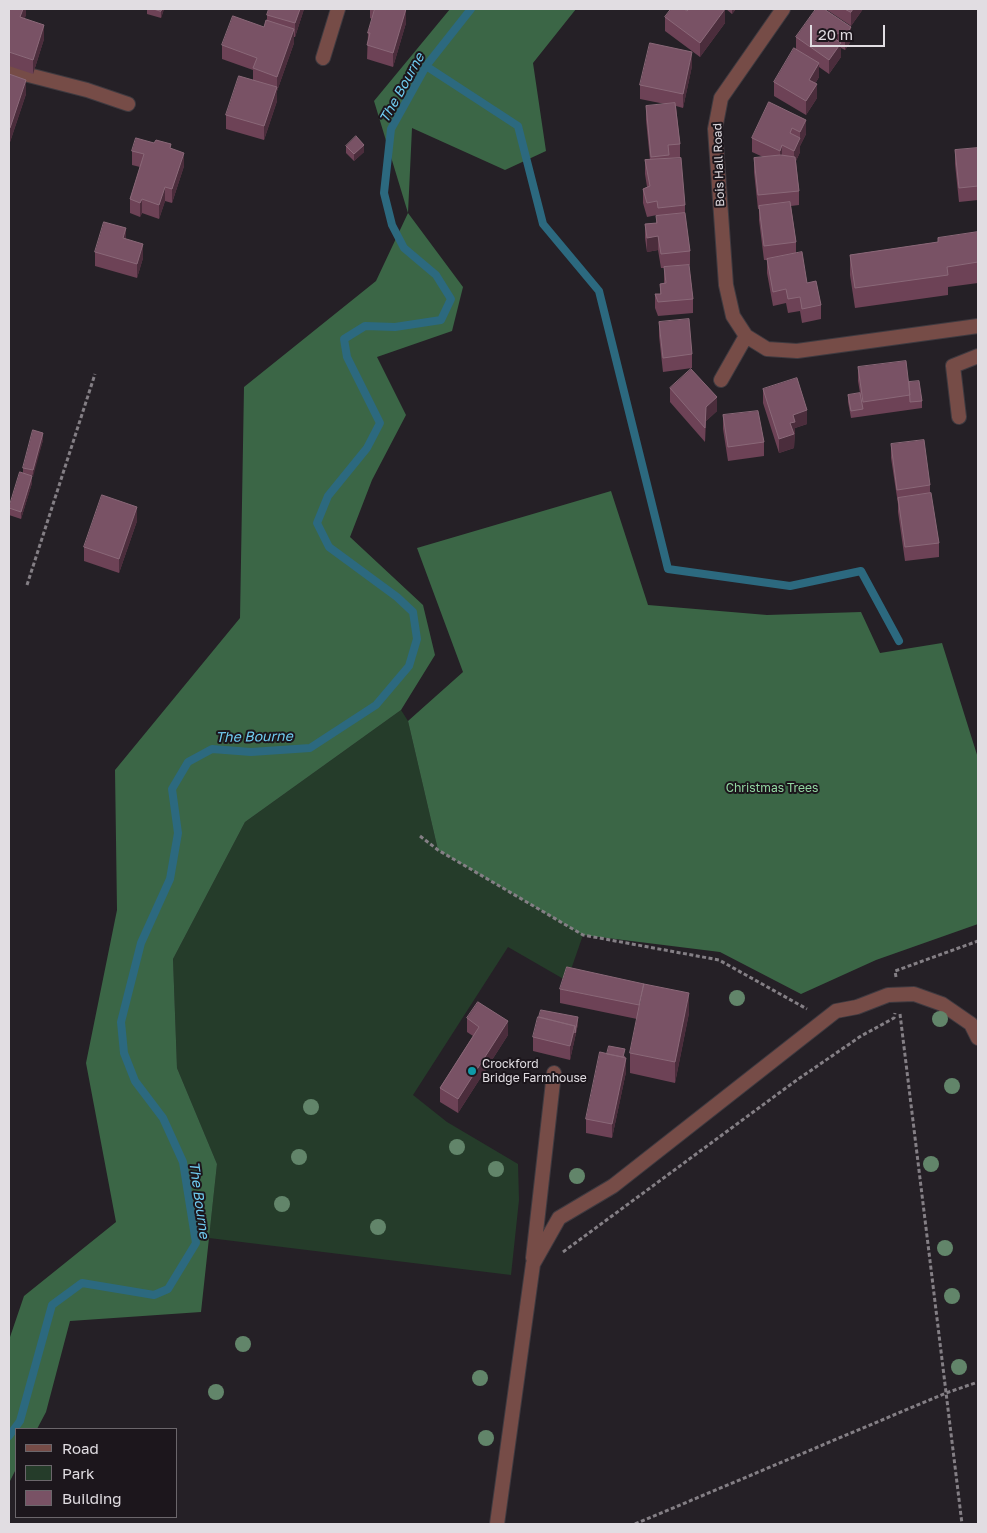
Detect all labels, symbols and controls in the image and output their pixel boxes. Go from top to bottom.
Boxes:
scale bar [812,15,887,47]
text: 20 m [818,25,853,43]
water label: The Bourne [376,50,428,126]
street label: Bois Hall Road [710,123,728,207]
water label: The Bourne [215,728,293,746]
park label: Christmas Trees [726,781,818,795]
place label: Crockford Bridge Farmhouse [482,1057,587,1085]
marker: Crockford Bridge Farmhouse [466,1065,478,1077]
water label: The Bourne [185,1161,213,1239]
legend [15,1428,178,1518]
text: Road [62,1439,99,1457]
text: Park [62,1464,94,1482]
text: Building [62,1489,122,1507]

